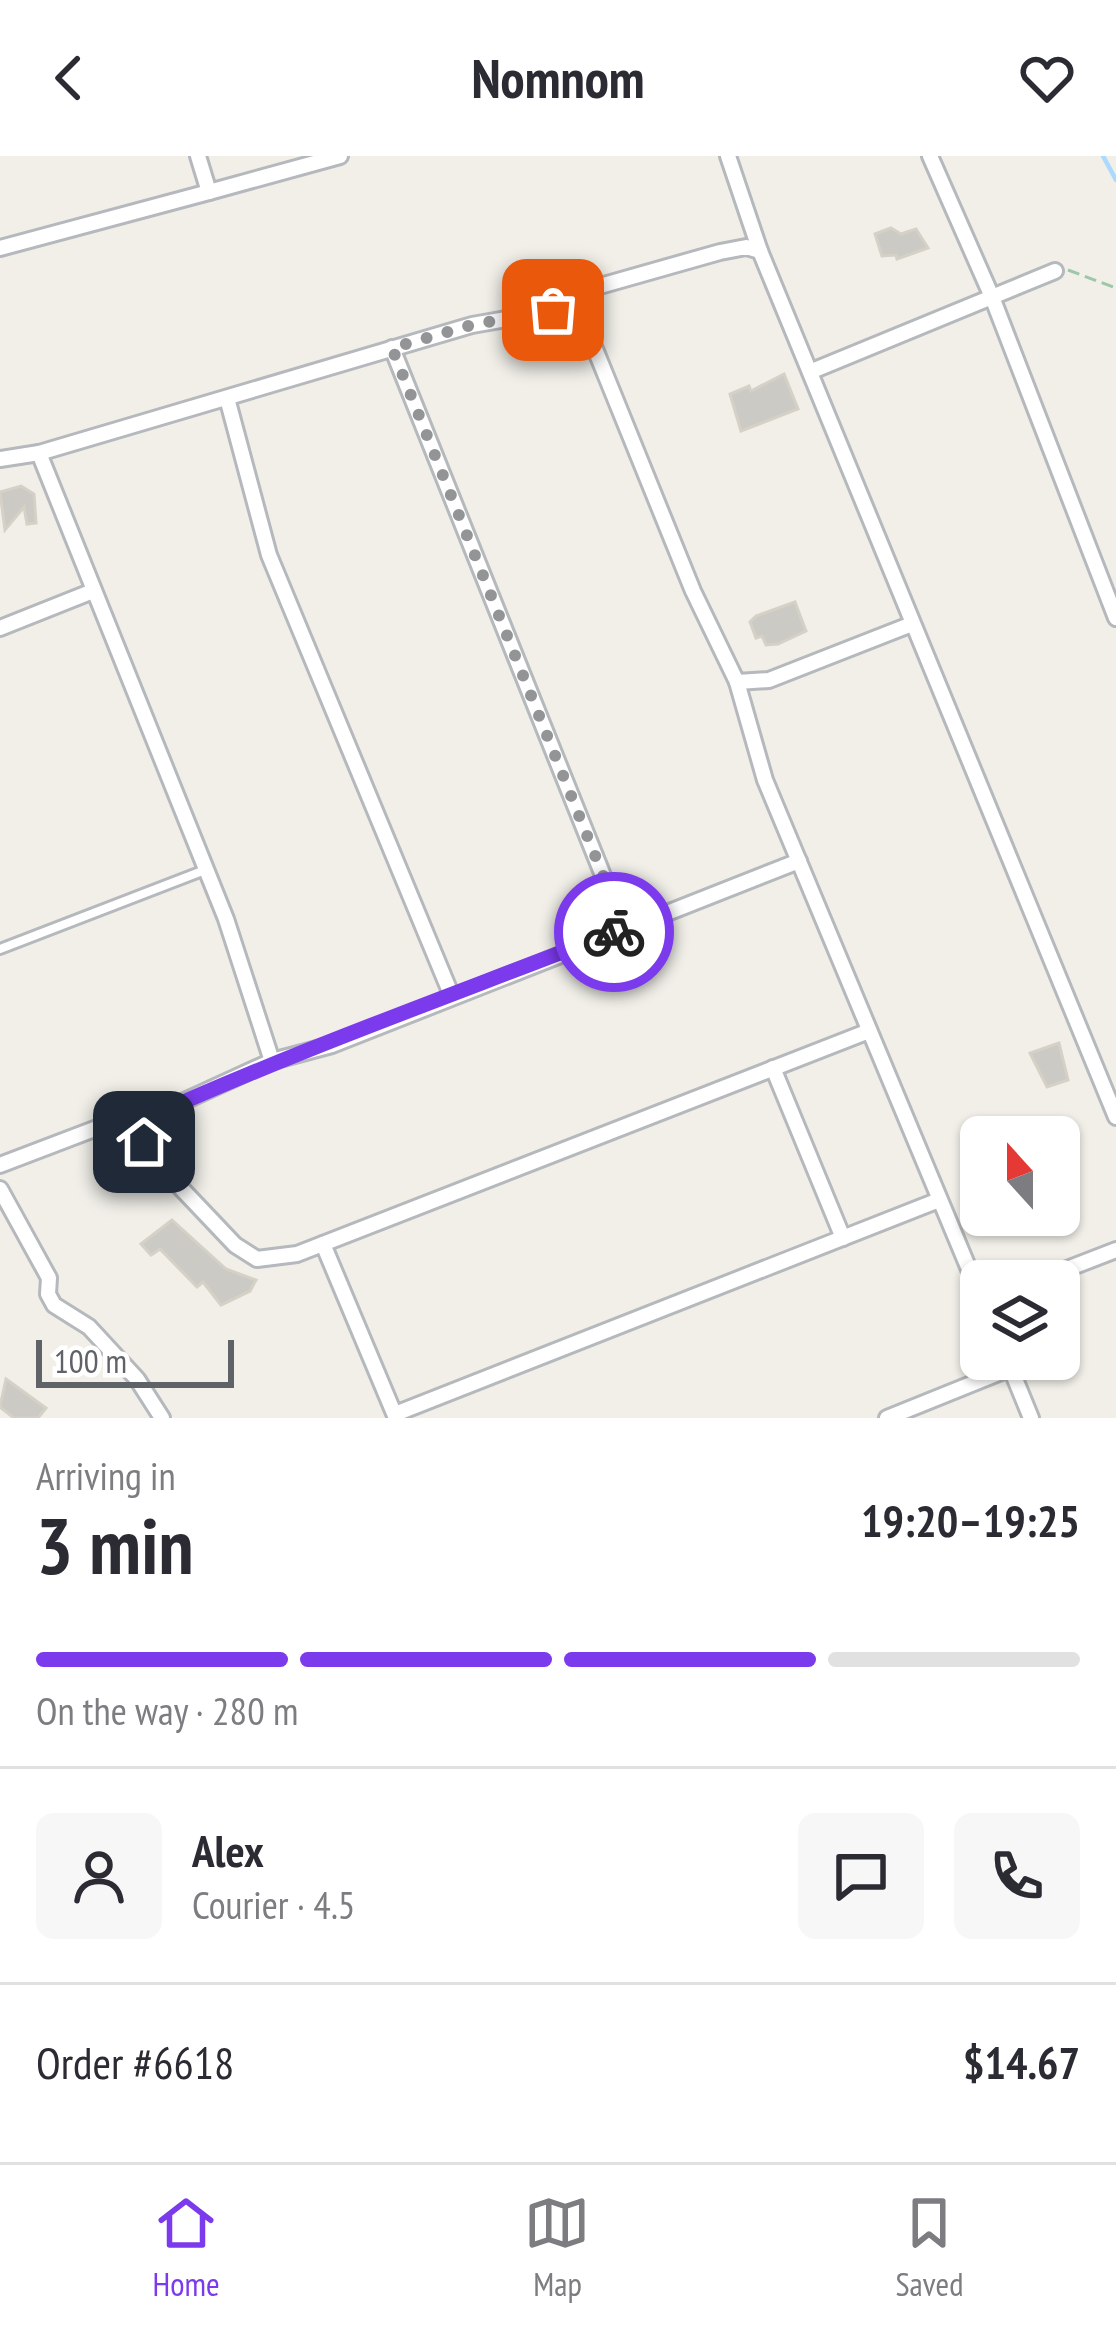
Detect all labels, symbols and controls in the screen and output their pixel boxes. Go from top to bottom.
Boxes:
text: Nomnom [471,43,645,113]
icon: back [36,45,102,111]
icon: heart [1014,45,1080,111]
pin [502,259,604,361]
icon: bag [520,277,586,343]
courier [554,872,674,992]
icon: bike [581,899,647,965]
pin [93,1091,195,1193]
icon: home [111,1109,177,1175]
north arrow [960,1116,1080,1236]
map controls [960,1116,1080,1380]
button: layers [960,1260,1080,1380]
scale bar [36,1334,234,1387]
text: 100 m [54,1339,127,1382]
text: Arriving in [36,1450,176,1501]
text: 19:20–19:25 [861,1491,1080,1549]
text: 3 min [36,1495,194,1596]
text: On the way · 280 m [36,1685,298,1736]
button: person [36,1813,162,1939]
button: chat [798,1813,924,1939]
button: phone [954,1813,1080,1939]
text: Alex [192,1821,264,1879]
text: Courier · 4.5 [192,1879,355,1930]
text: Order #6618 [36,2033,234,2091]
text: $14.67 [963,2033,1080,2091]
tab: Home [152,2190,220,2305]
tab: Map [524,2190,590,2305]
tab: Saved [895,2190,963,2305]

